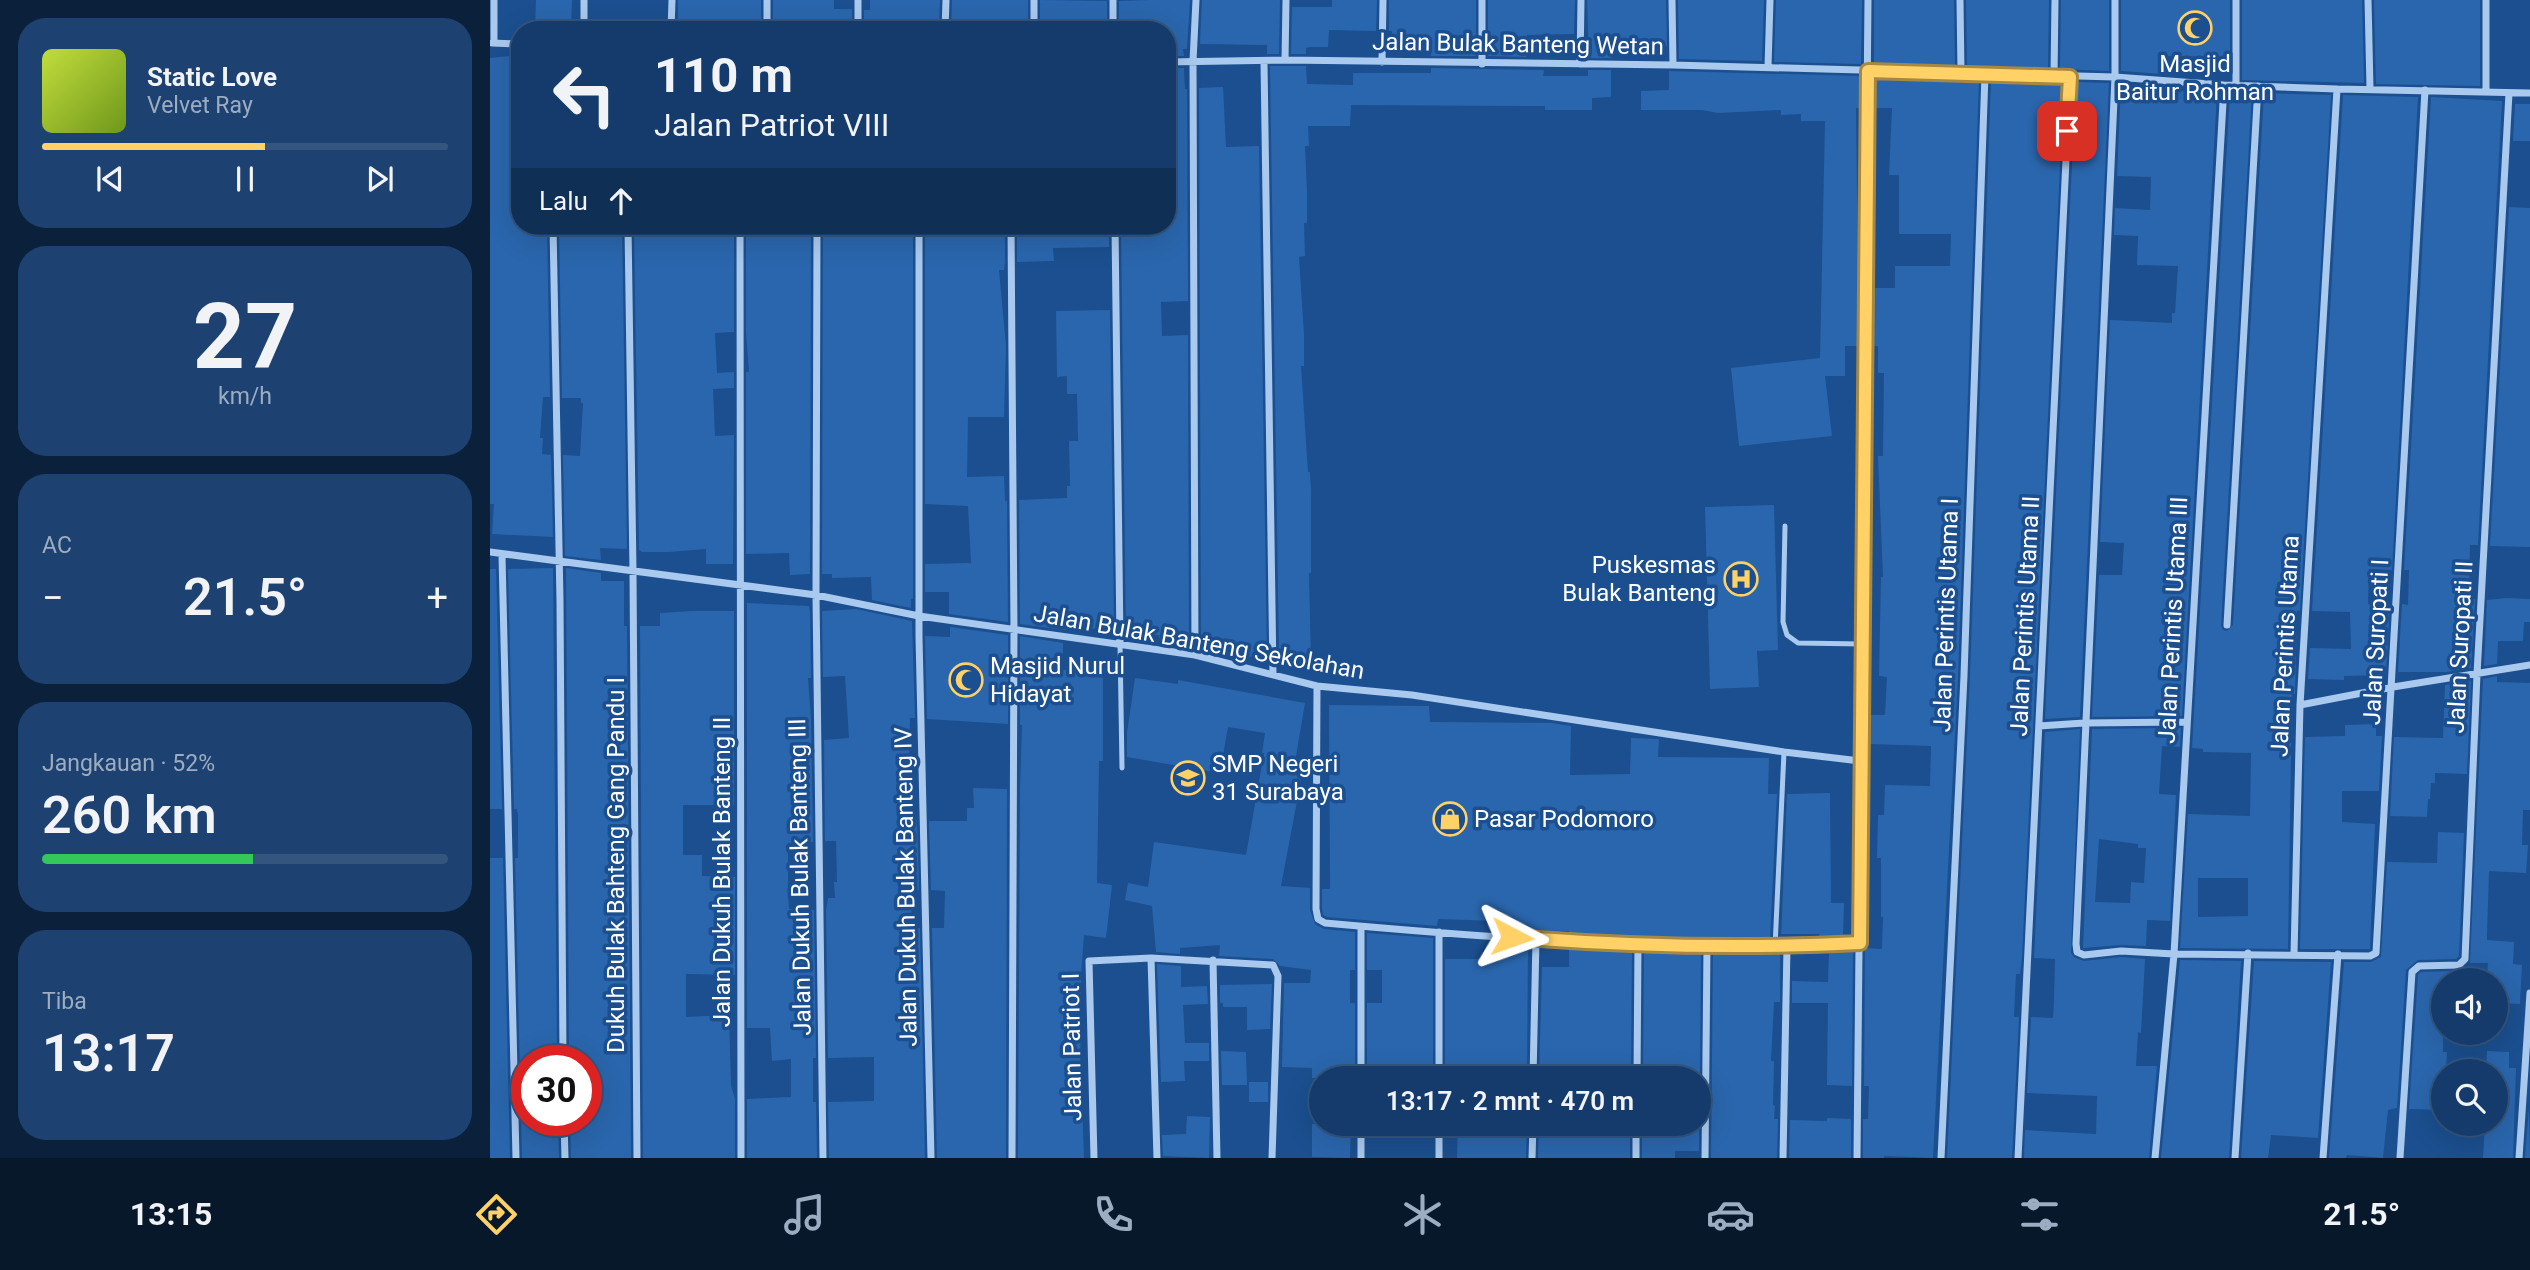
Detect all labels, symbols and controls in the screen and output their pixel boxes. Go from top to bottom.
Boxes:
mosque icon: Masjid Baitur Rohman [2176,9,2214,47]
street label: Jalan Bulak Banteng Wetan [1372,27,1664,61]
text: 110 m [654,47,793,104]
icon: left [539,49,630,140]
place label: Masjid Baitur Rohman [2116,50,2274,106]
text: Static Love [147,62,277,92]
text: Velvet Ray [147,92,253,119]
pin [2037,101,2097,161]
text: Jalan Patriot VIII [654,106,890,144]
icon: arrive [2048,112,2086,150]
icon: previous [91,160,129,198]
icon: pause [226,160,264,198]
icon: next [361,160,399,198]
icon: ahead [602,182,640,220]
text: Lalu [539,186,588,216]
text: 27 [193,284,297,390]
text: km/h [218,383,272,410]
street label: Jalan Perintis Utama II [2005,495,2045,737]
street label: Jalan Perintis Utama III [2153,496,2193,744]
street label: Jalan Perintis Utama I [1928,497,1964,733]
text: AC [42,532,72,559]
street label: Jalan Perintis Utama [2265,534,2305,758]
place label: Puskesmas Bulak Banteng [1562,551,1716,607]
street label: Jalan Suropati I [2358,558,2394,726]
hospital icon: Puskesmas Bulak Banteng [1722,560,1760,598]
street label: Jalan Suropati II [2442,560,2478,734]
text: 21.5° [183,567,307,628]
text: − [42,576,64,620]
text: + [426,576,448,620]
street label: Jalan Bulak Banteng Sekolahan [1031,599,1367,685]
place label: Masjid Nurul Hidayat [990,652,1125,708]
mosque icon: Masjid Nurul Hidayat [947,661,985,699]
street label: Dukuh Bulak Bahteng Gang Pandu I [602,677,630,1053]
street label: Jalan Dukuh Bulak Banteng II [708,717,736,1027]
street label: Jalan Dukuh Bulak Banteng III [783,718,817,1036]
street label: Jalan Dukuh Bulak Banteng IV [889,727,923,1047]
text: Jangkauan · 52% [42,750,215,777]
place label: SMP Negeri 31 Surabaya [1212,750,1344,806]
school or university icon: SMP Negeri 31 Surabaya [1169,759,1207,797]
text: 260 km [42,785,217,846]
shop icon: Pasar Podomoro [1431,800,1469,838]
place label: Pasar Podomoro [1474,805,1654,833]
position arrow [1475,900,1549,974]
map controls [2431,968,2508,1136]
button: sound [2431,968,2508,1045]
street label: Jalan Patriot I [1057,973,1087,1121]
text: Tiba [42,988,87,1015]
text: 13:17 [42,1023,175,1084]
speed limit sign: 30 [511,1045,602,1136]
button: search [2431,1059,2508,1136]
text: 13:17 · 2 mnt · 470 m [1386,1086,1634,1116]
icon: directions [472,1190,521,1239]
icon: music [780,1190,829,1239]
icon: phone [1089,1190,1138,1239]
icon: climate [1398,1190,1447,1239]
icon: car [1706,1190,1755,1239]
icon: filters [2015,1190,2064,1239]
text: 13:15 [130,1195,212,1233]
text: 21.5° [2323,1195,2400,1233]

